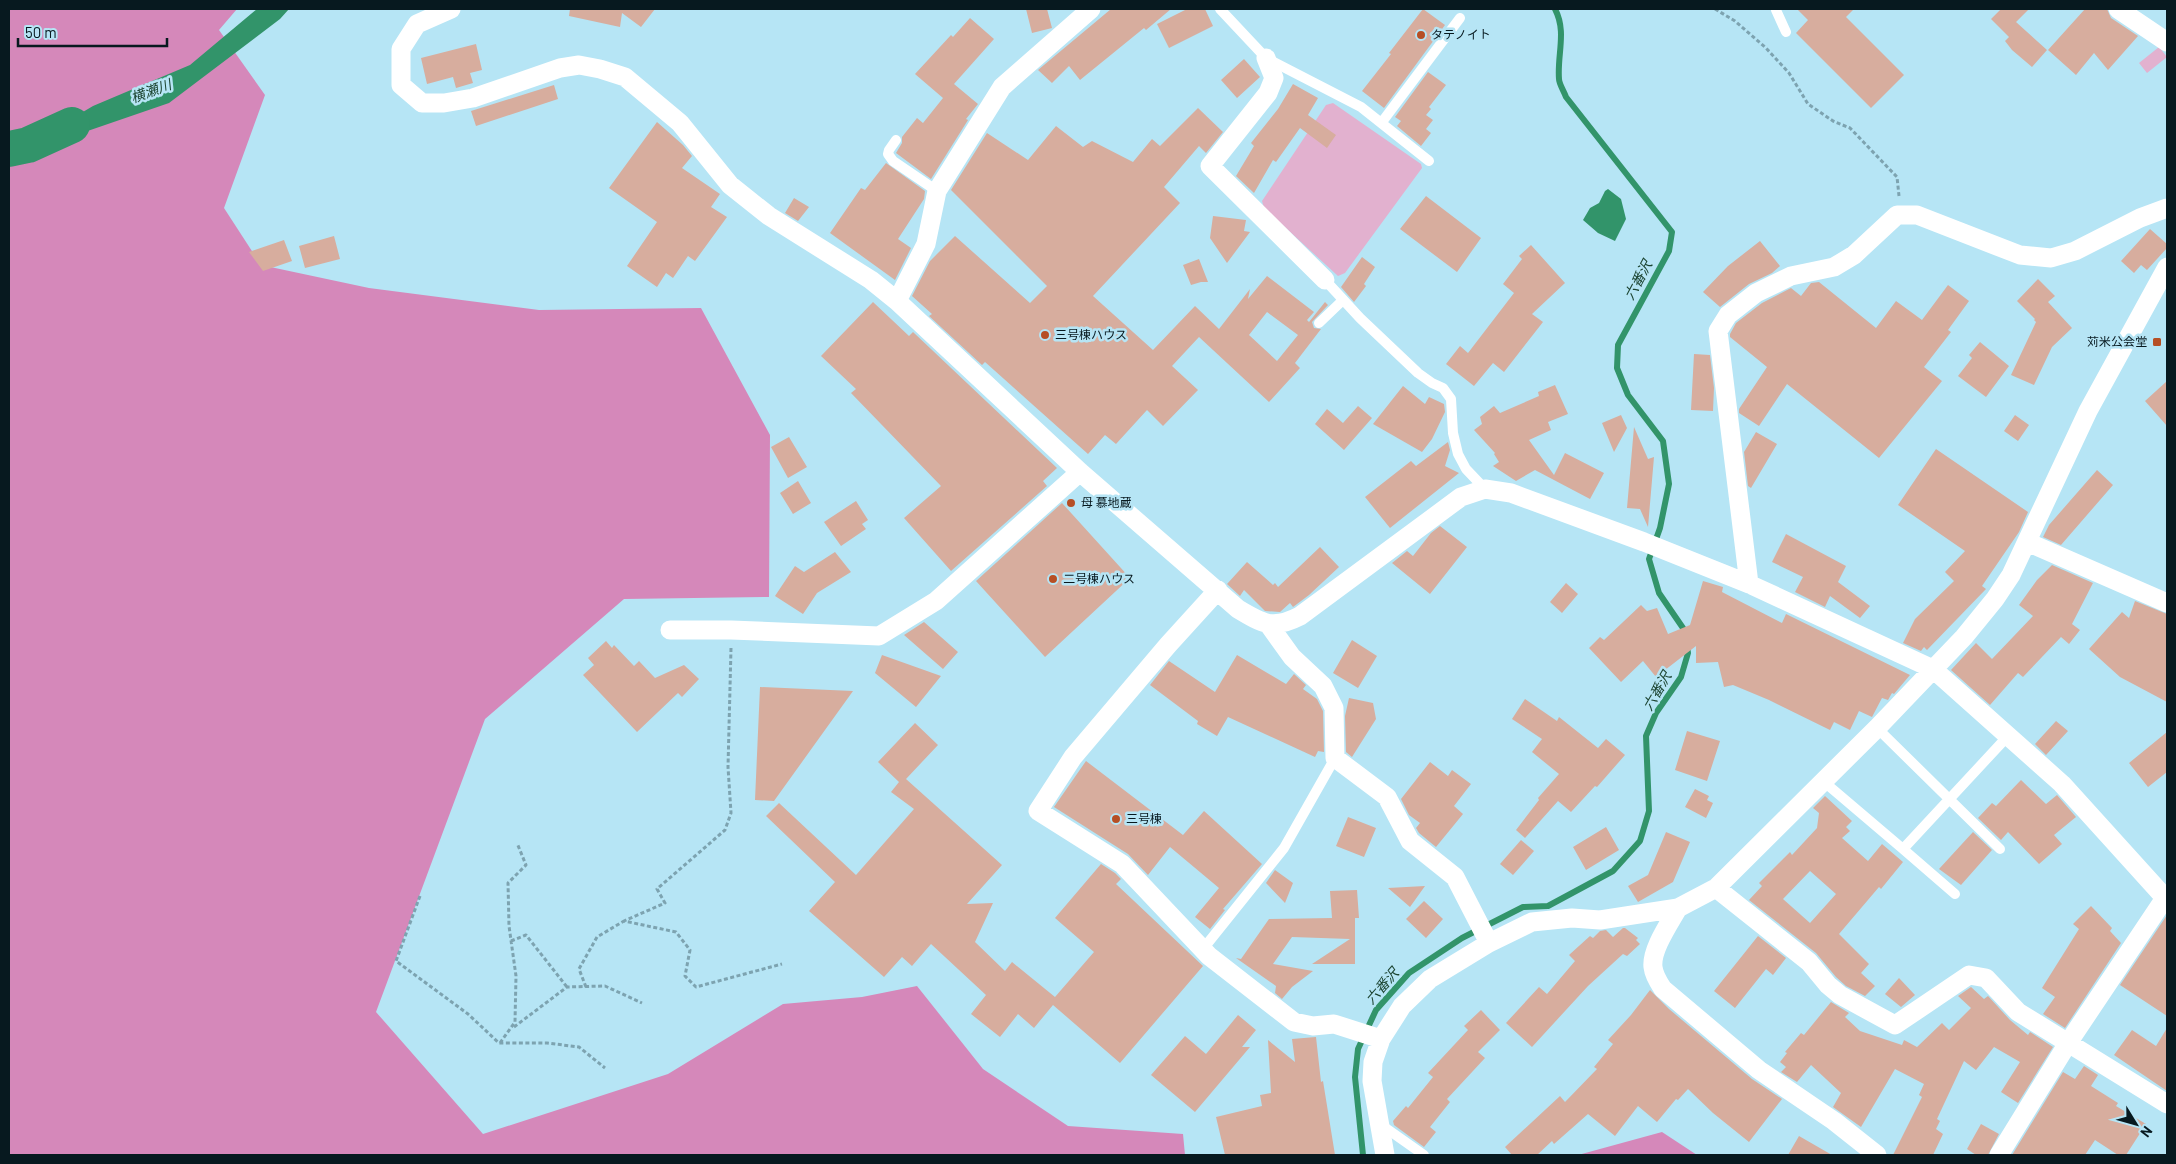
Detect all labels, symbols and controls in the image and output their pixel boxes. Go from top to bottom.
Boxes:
scale bar [18,15,166,47]
text: 50 m [25,23,57,41]
place label: タテノイト [1431,27,1491,41]
marker: タテノイト [1415,29,1427,41]
water label: 横瀬川 [128,75,175,106]
water label: 六番沢 [1620,255,1656,302]
place label: 三号棟ハウス [1055,327,1127,341]
marker: 三号棟ハウス [1039,329,1051,341]
place label: 苅米公会堂 [2087,334,2147,348]
marker: 苅米公会堂 [2151,336,2163,348]
place label: 母 慕地蔵 [1081,495,1131,509]
marker: 母 慕地蔵 [1065,497,1077,509]
place label: 二号棟ハウス [1063,571,1135,585]
marker: 二号棟ハウス [1047,573,1059,585]
water label: 六番沢 [1639,667,1675,713]
place label: 三号棟 [1126,811,1162,825]
marker: 三号棟 [1110,813,1122,825]
water label: 六番沢 [1361,963,1403,1007]
north arrow [2111,1099,2161,1149]
text: N [2137,1123,2156,1141]

